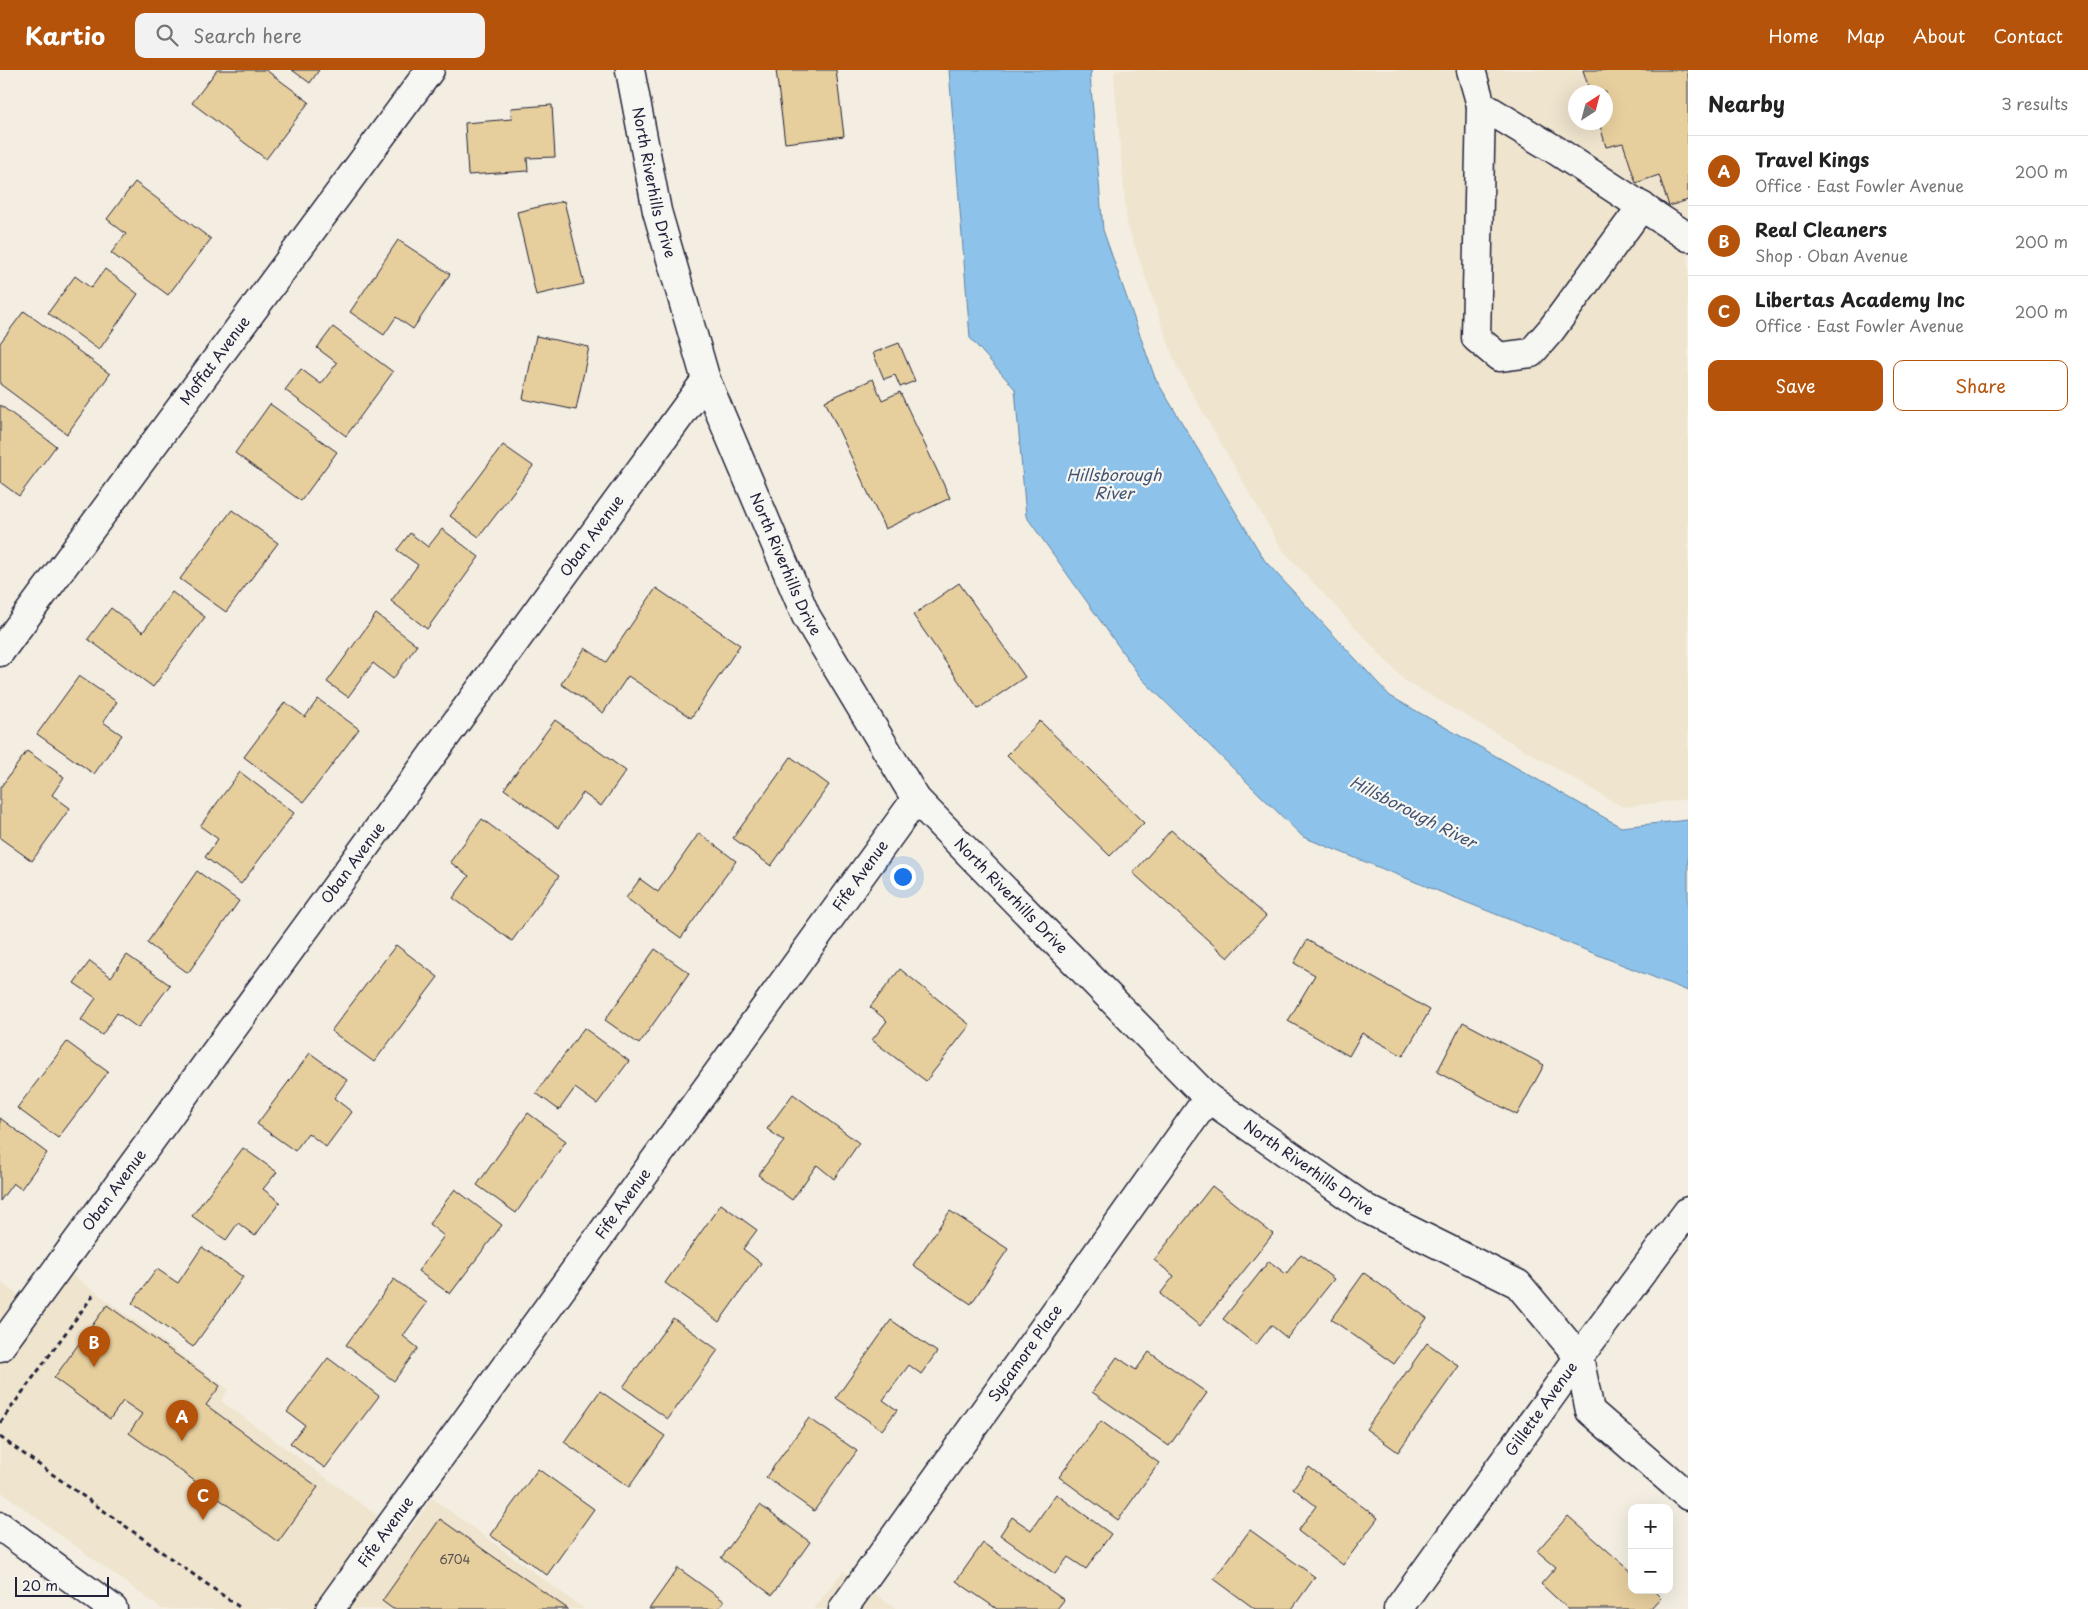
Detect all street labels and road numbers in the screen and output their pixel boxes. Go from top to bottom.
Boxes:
street label: North Riverhills Drive [627,105,683,260]
street label: Moffat Avenue [173,311,255,409]
street label: North Riverhills Drive [745,489,828,639]
street label: Oban Avenue [553,490,628,581]
street label: Oban Avenue [314,817,390,908]
street label: North Riverhills Drive [950,832,1074,958]
street label: Fife Avenue [826,835,893,915]
street label: North Riverhills Drive [1240,1113,1378,1221]
street label: Oban Avenue [76,1144,151,1235]
street label: Fife Avenue [588,1163,655,1243]
street label: Sycamore Place [982,1299,1067,1406]
street label: Gillette Avenue [1498,1356,1582,1460]
street label: Fife Avenue [351,1491,418,1571]

